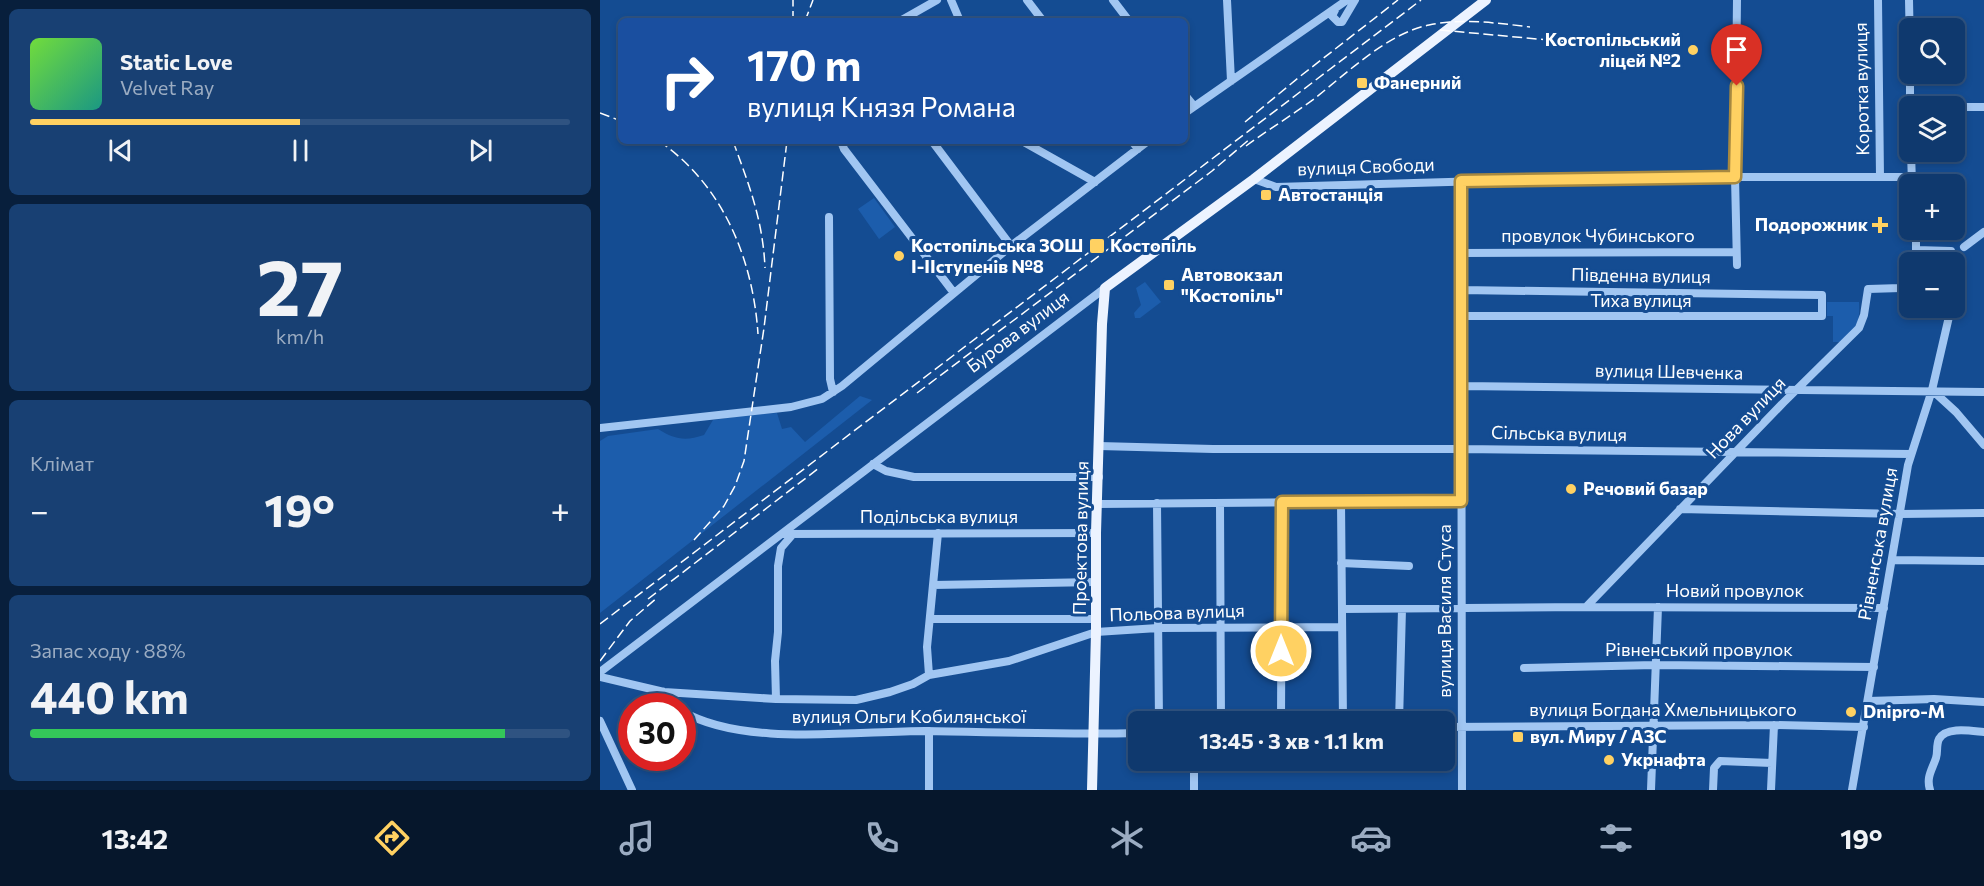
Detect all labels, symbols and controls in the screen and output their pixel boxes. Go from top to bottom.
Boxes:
map controls [1899,18,1965,318]
button: search [1899,18,1965,84]
street label: Коротка вулиця [1849,22,1873,156]
pin [1711,24,1762,86]
place label: Костопільський ліцей №2 [1545,28,1681,71]
icon: arrive [1720,33,1753,66]
text: 170 m [747,38,861,90]
icon: right [648,42,726,120]
marker: Костопільський ліцей №2 [1686,43,1700,57]
text: Static Love [120,48,233,75]
place label: Фанерний [1374,71,1461,93]
text: Velvet Ray [120,75,214,99]
marker: Фанерний [1355,76,1369,90]
text: вулиця Князя Романа [747,90,1016,123]
button: layers [1899,96,1965,162]
icon: previous [104,134,137,167]
icon: pause [284,134,317,167]
icon: next [464,134,497,167]
street label: вулиця Свободи [1297,153,1435,179]
button: + [1899,174,1965,240]
place label: Автостанція [1278,183,1383,205]
marker: Автостанція [1259,188,1273,202]
place label: Подорожник [1755,213,1869,235]
marker: Подорожник [1873,218,1887,232]
street label: провулок Чубинського [1501,224,1695,246]
place label: Костопільська ЗОШ І-ІІступенів №8 [911,234,1083,277]
place label: Костопіль [1110,234,1197,256]
text: 27 [257,237,343,332]
marker: Костопіль [1088,237,1106,255]
marker: Костопільська ЗОШ І-ІІступенів №8 [892,249,906,263]
button: − [1899,252,1965,318]
place label: Автовокзал "Костопіль" [1181,263,1283,306]
street label: Південна вулиця [1571,263,1711,287]
marker: Автовокзал "Костопіль" [1162,278,1176,292]
street label: Бурова вулиця [962,286,1073,377]
street label: Тиха вулиця [1590,289,1692,311]
text: km/h [276,324,324,348]
street label: вулиця Шевченка [1595,359,1743,383]
street label: Нова вулиця [1701,372,1790,463]
street label: Сільська вулиця [1491,421,1627,445]
text: Клімат [30,451,94,475]
street label: Проектова вулиця [1068,461,1092,615]
street label: Рівненська вулиця [1853,466,1901,622]
place label: Речовий базар [1583,477,1708,499]
text: 19° [264,481,335,536]
marker: Речовий базар [1564,482,1578,496]
text: − [30,489,49,530]
text: + [551,489,570,530]
street label: Подільська вулиця [860,505,1018,527]
street label: вулиця Василя Стуса [1433,524,1455,698]
street label: Новий провулок [1666,579,1805,601]
street label: Польова вулиця [1109,599,1245,625]
position arrow [1249,619,1313,683]
text: Запас ходу · 88% [30,638,186,662]
street label: Рівненський провулок [1605,638,1793,660]
text: 440 km [30,668,189,723]
speed limit sign: 30 [618,693,696,771]
street label: вулиця Богдана Хмельницького [1529,698,1797,720]
place label: Dnipro-M [1863,700,1945,722]
street label: вулиця Ольги Кобилянської [792,705,1027,727]
marker: Dnipro-M [1844,705,1858,719]
place label: вул. Миру / АЗС [1530,725,1667,747]
text: 13:45 · 3 хв · 1.1 km [1199,727,1384,754]
marker: вул. Миру / АЗС [1511,730,1525,744]
place label: Укрнафта [1621,748,1706,770]
marker: Укрнафта [1602,753,1616,767]
icon: directions [371,817,413,859]
icon: music [616,817,658,859]
icon: phone [861,817,903,859]
icon: climate [1106,817,1148,859]
icon: car [1350,817,1392,859]
icon: filters [1595,817,1637,859]
text: 13:42 [101,822,168,855]
text: 19° [1840,822,1883,855]

